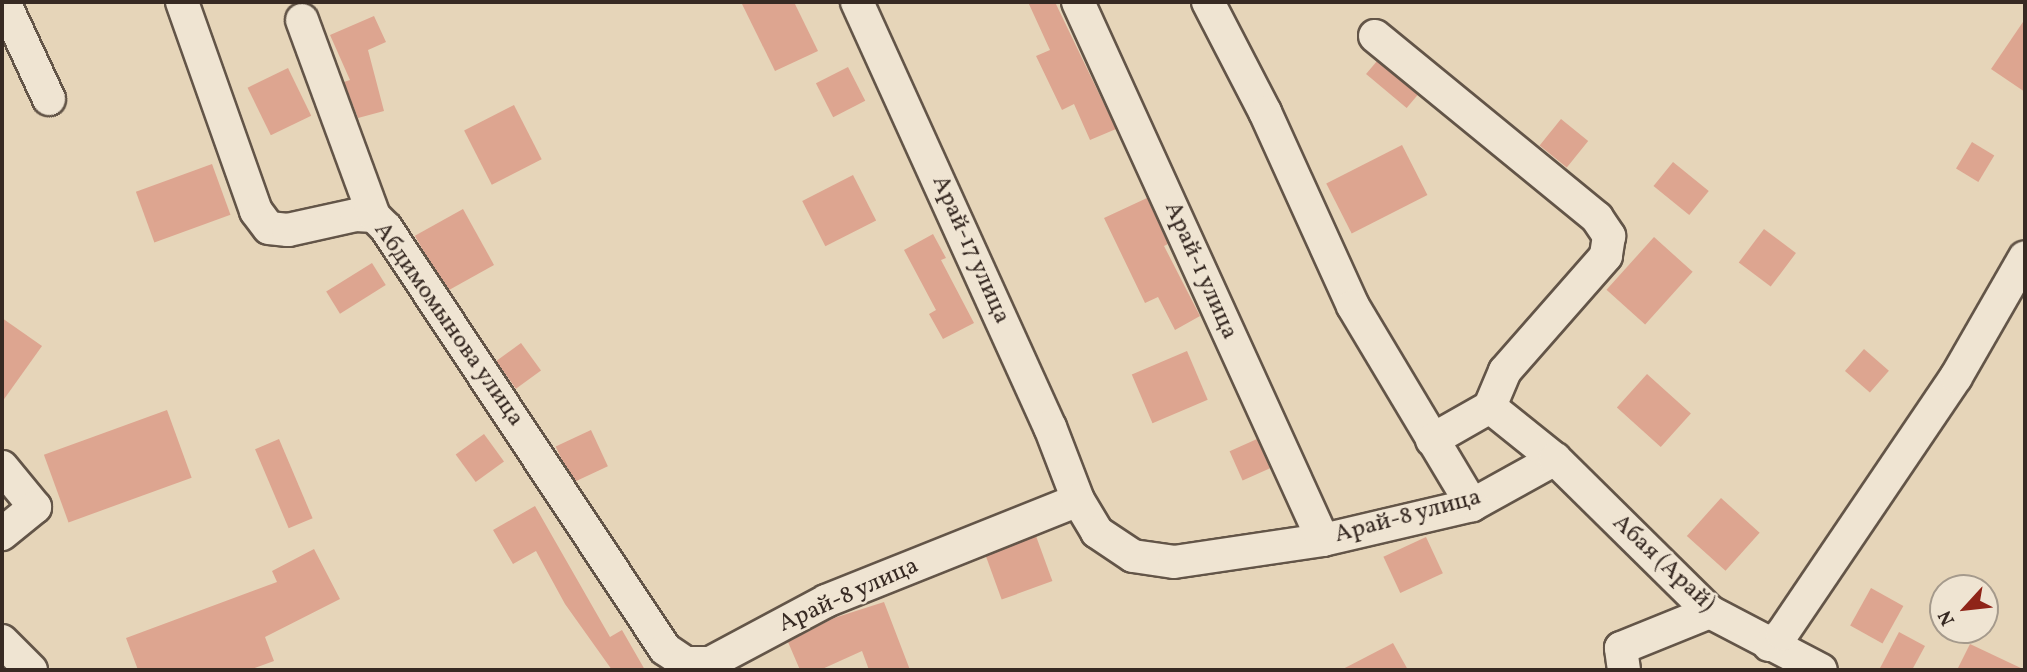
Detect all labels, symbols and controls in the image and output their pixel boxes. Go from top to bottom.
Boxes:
street label: Арай-17 улица [924,171,1016,329]
street label: Арай-1 улица [1157,197,1243,345]
street label: Абдимомынова улица [366,217,530,433]
street label: Арай-8 улица [1331,484,1485,550]
street label: Абая (Арай) [1606,509,1720,619]
street label: Арай-8 улица [774,552,924,640]
north arrow [1929,574,1999,644]
text: N [1932,606,1962,630]

